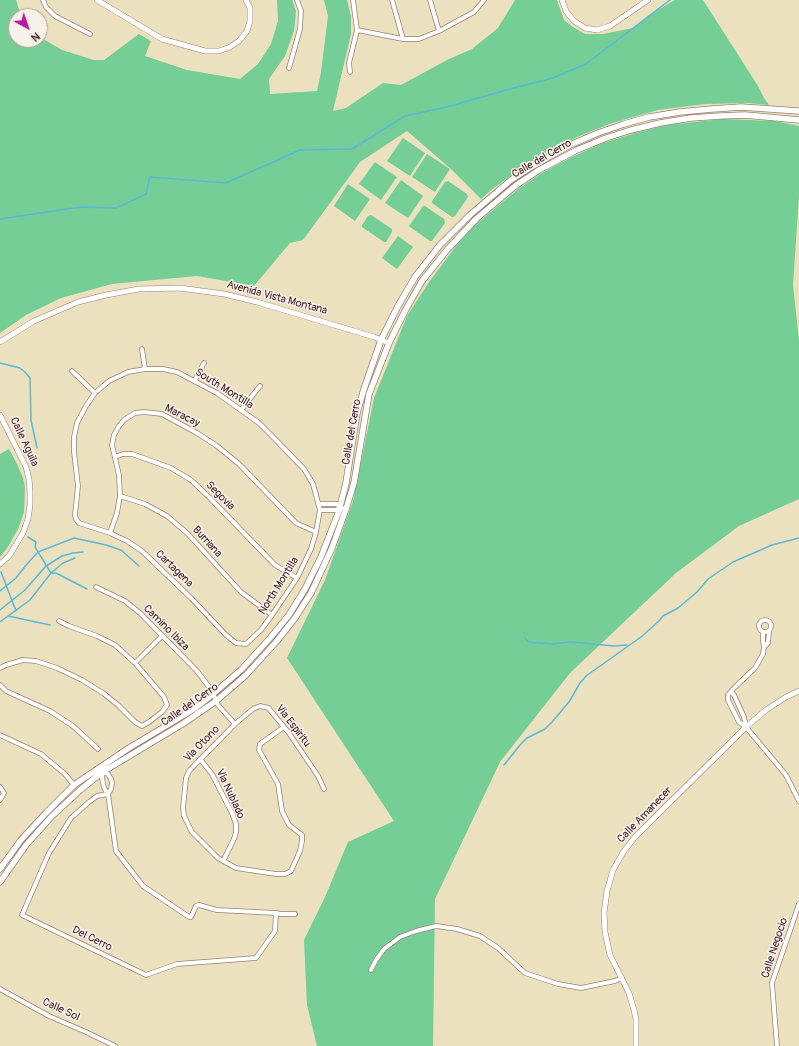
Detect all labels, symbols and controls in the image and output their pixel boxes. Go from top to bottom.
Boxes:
north arrow [8,8,48,48]
text: N [28,29,42,44]
street label: Calle del Cerro [510,137,574,181]
street label: Avenida Vista Montana [225,278,329,318]
street label: South Montilla [192,366,256,412]
street label: Calle del Cerro [340,398,364,466]
street label: Maracay [162,402,202,430]
street label: Calle Aguila [7,415,41,469]
street label: Segovia [203,479,237,513]
street label: Burriana [189,524,225,560]
street label: Cartagena [152,548,196,590]
street label: North Montilla [256,555,302,617]
street label: Camino Ibiza [140,602,192,654]
street label: Calle del Cerro [159,680,221,730]
street label: Via Espiritu [273,702,313,750]
street label: Via Otono [181,723,223,765]
street label: Via Nublado [213,767,247,821]
street label: Calle Amanecer [615,784,675,846]
street label: Calle Negocio [759,916,791,980]
street label: Del Cerro [70,924,114,954]
street label: Calle Sol [40,996,82,1024]

